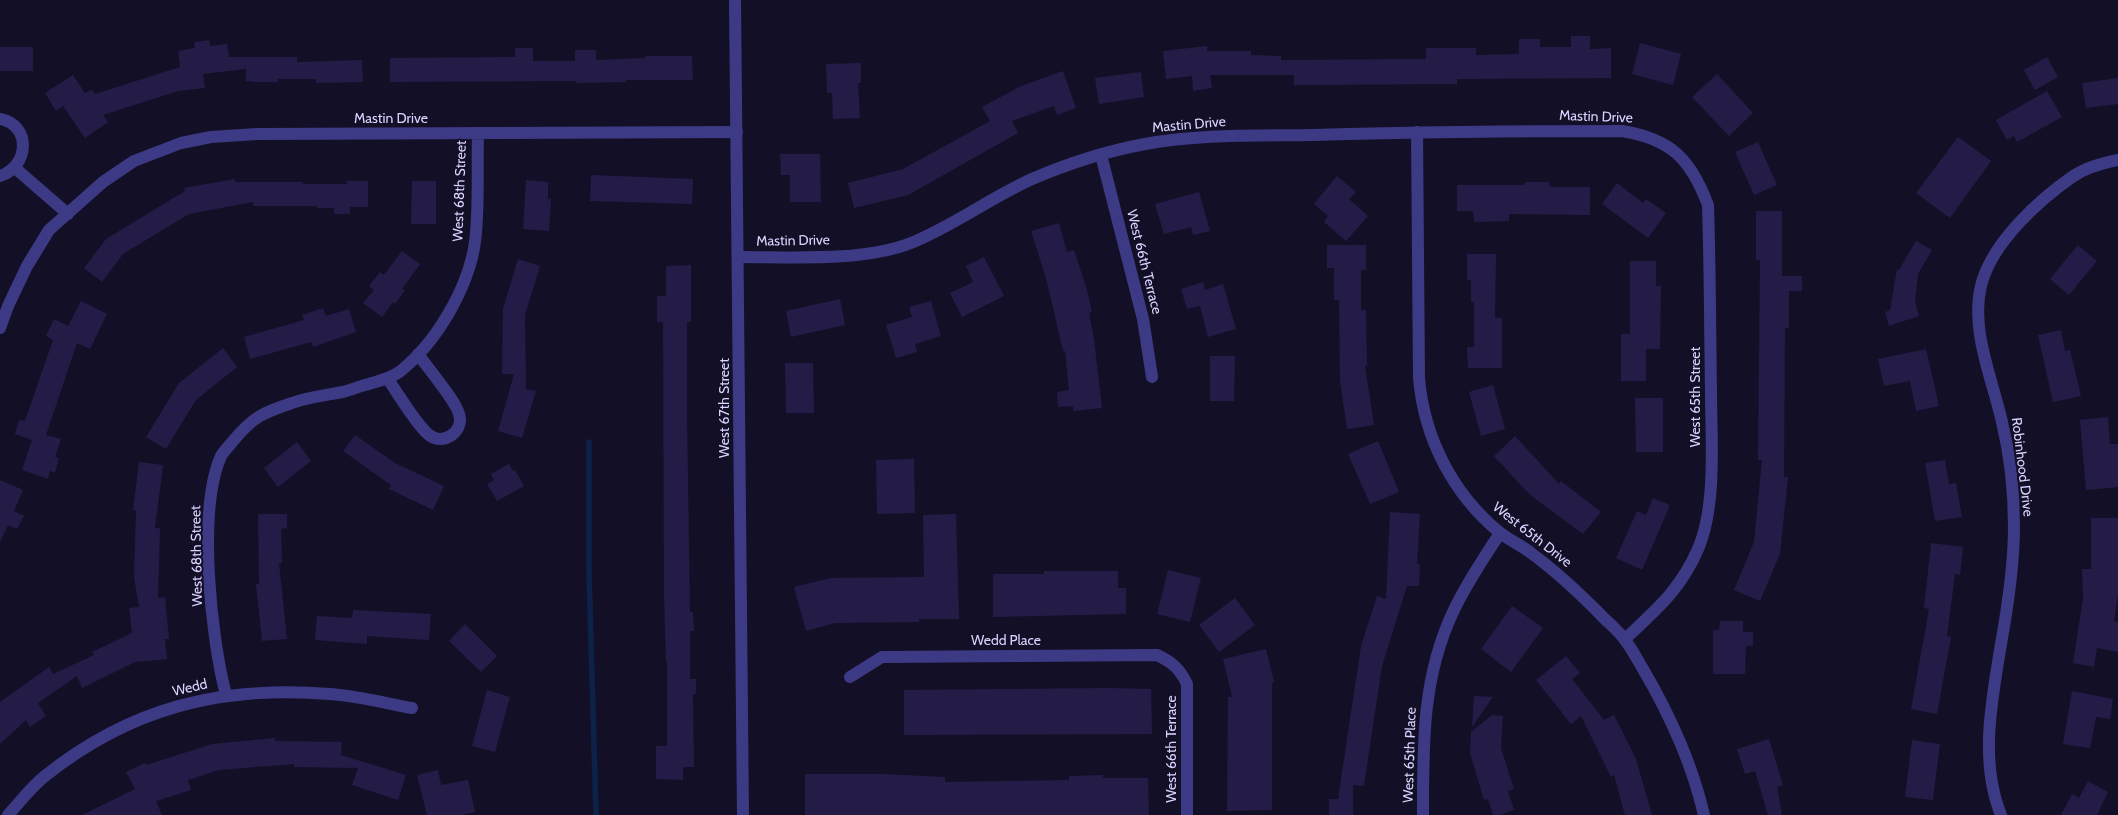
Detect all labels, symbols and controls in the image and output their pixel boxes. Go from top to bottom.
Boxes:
street label: Mastin Drive [1559,107,1633,127]
street label: Mastin Drive [354,111,428,127]
street label: Mastin Drive [1151,113,1227,137]
street label: West 68th Street [450,140,470,242]
street label: West 66th Terrace [1123,208,1165,316]
street label: Mastin Drive [756,232,830,250]
street label: West 65th Street [1688,347,1704,447]
street label: West 67th Street [717,358,733,458]
street label: Robinhood Drive [2008,416,2036,518]
street label: West 65th Drive [1489,499,1575,571]
street label: West 68th Street [188,505,206,607]
street label: Wedd Place [971,633,1041,649]
street label: Wedd [171,676,209,700]
street label: West 66th Terrace [1164,695,1180,803]
street label: West 65th Place [1400,707,1420,803]

